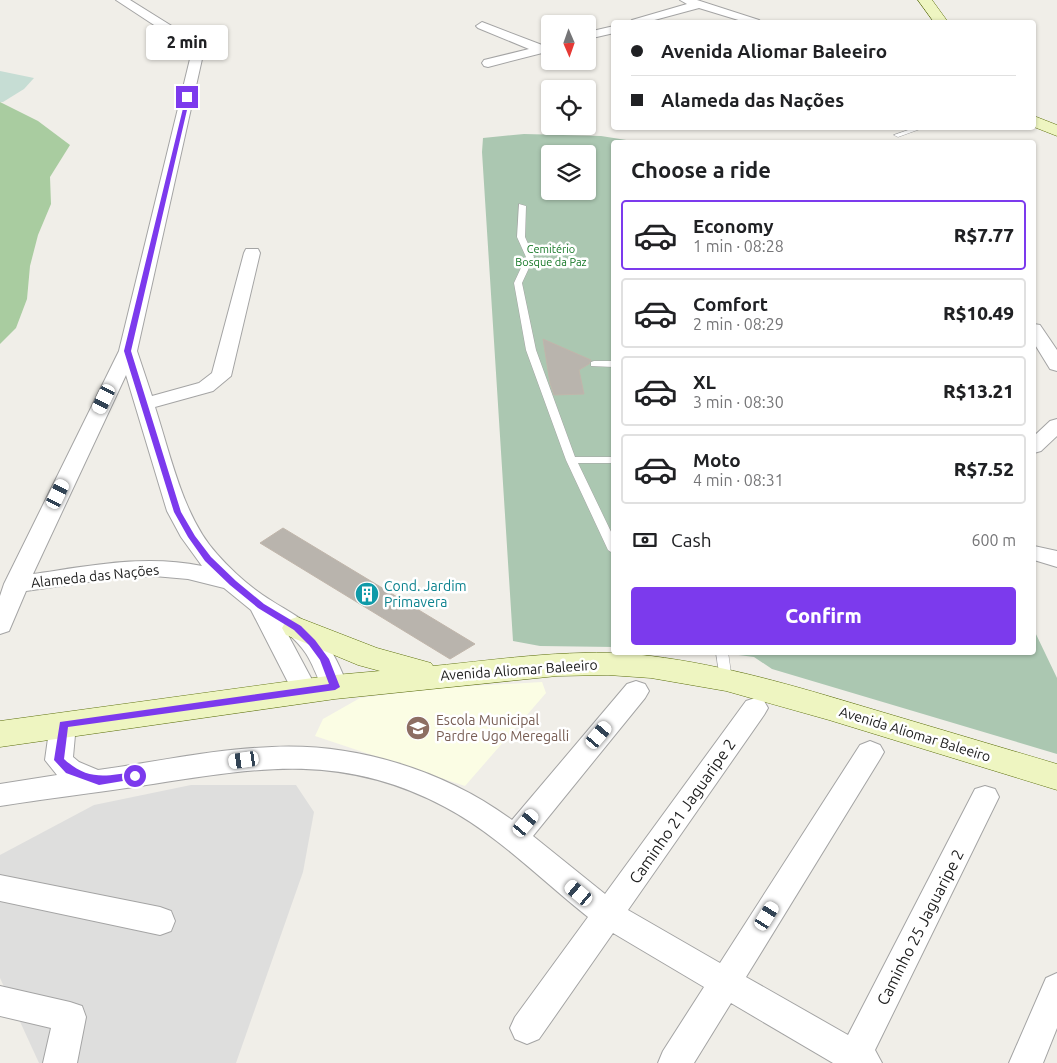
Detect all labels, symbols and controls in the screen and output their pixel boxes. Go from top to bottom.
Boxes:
north arrow [541,15,596,70]
map controls [541,15,596,200]
callout: 2 min [146,24,228,59]
text: 2 min [167,33,207,51]
text: Avenida Aliomar Baleeiro [661,40,887,62]
button: locate [541,80,596,135]
route end [176,86,198,108]
text: Alameda das Nações [661,89,844,111]
button: layers [541,145,596,200]
text: Choose a ride [631,157,771,182]
icon: car [633,213,678,258]
text: Economy [693,215,774,237]
text: R$7.77 [954,224,1014,246]
text: 1 min · 08:28 [693,237,784,255]
park label: Cemitério Bosque da Paz [515,243,587,268]
icon: car [633,291,678,336]
text: Comfort [693,293,768,315]
text: R$10.49 [943,302,1014,324]
text: 2 min · 08:29 [693,315,784,333]
icon: car [633,369,678,414]
text: XL [693,371,716,393]
text: R$13.21 [943,380,1014,402]
car [90,382,117,416]
text: 3 min · 08:30 [693,393,784,411]
icon: car [633,447,678,492]
text: Moto [693,449,741,471]
text: R$7.52 [954,458,1014,480]
text: 4 min · 08:31 [693,471,784,489]
car [44,477,71,511]
icon: cash [631,526,659,554]
text: Cash [671,529,712,551]
text: 600 m [971,531,1016,549]
street label: Alameda das Nações [30,561,160,591]
place label: Cond. Jardim Primavera [384,578,467,610]
building icon: Cond. Jardim Primavera [354,581,380,607]
button: Confirm [631,587,1016,645]
street label: Avenida Aliomar Baleeiro [440,657,598,683]
street label: Avenida Aliomar Baleeiro [837,703,993,765]
place label: Escola Municipal Pardre Ugo Meregalli [436,712,569,744]
school or university icon: Escola Municipal Pardre Ugo Meregalli [405,715,431,741]
car [583,719,614,751]
street label: Caminho 21 Jaguaripe 2 [625,735,739,887]
car [228,750,259,770]
route start [124,765,146,787]
car [510,807,541,839]
street label: Caminho 25 Jaguaripe 2 [873,846,967,1008]
car [562,878,595,908]
car [752,899,781,933]

